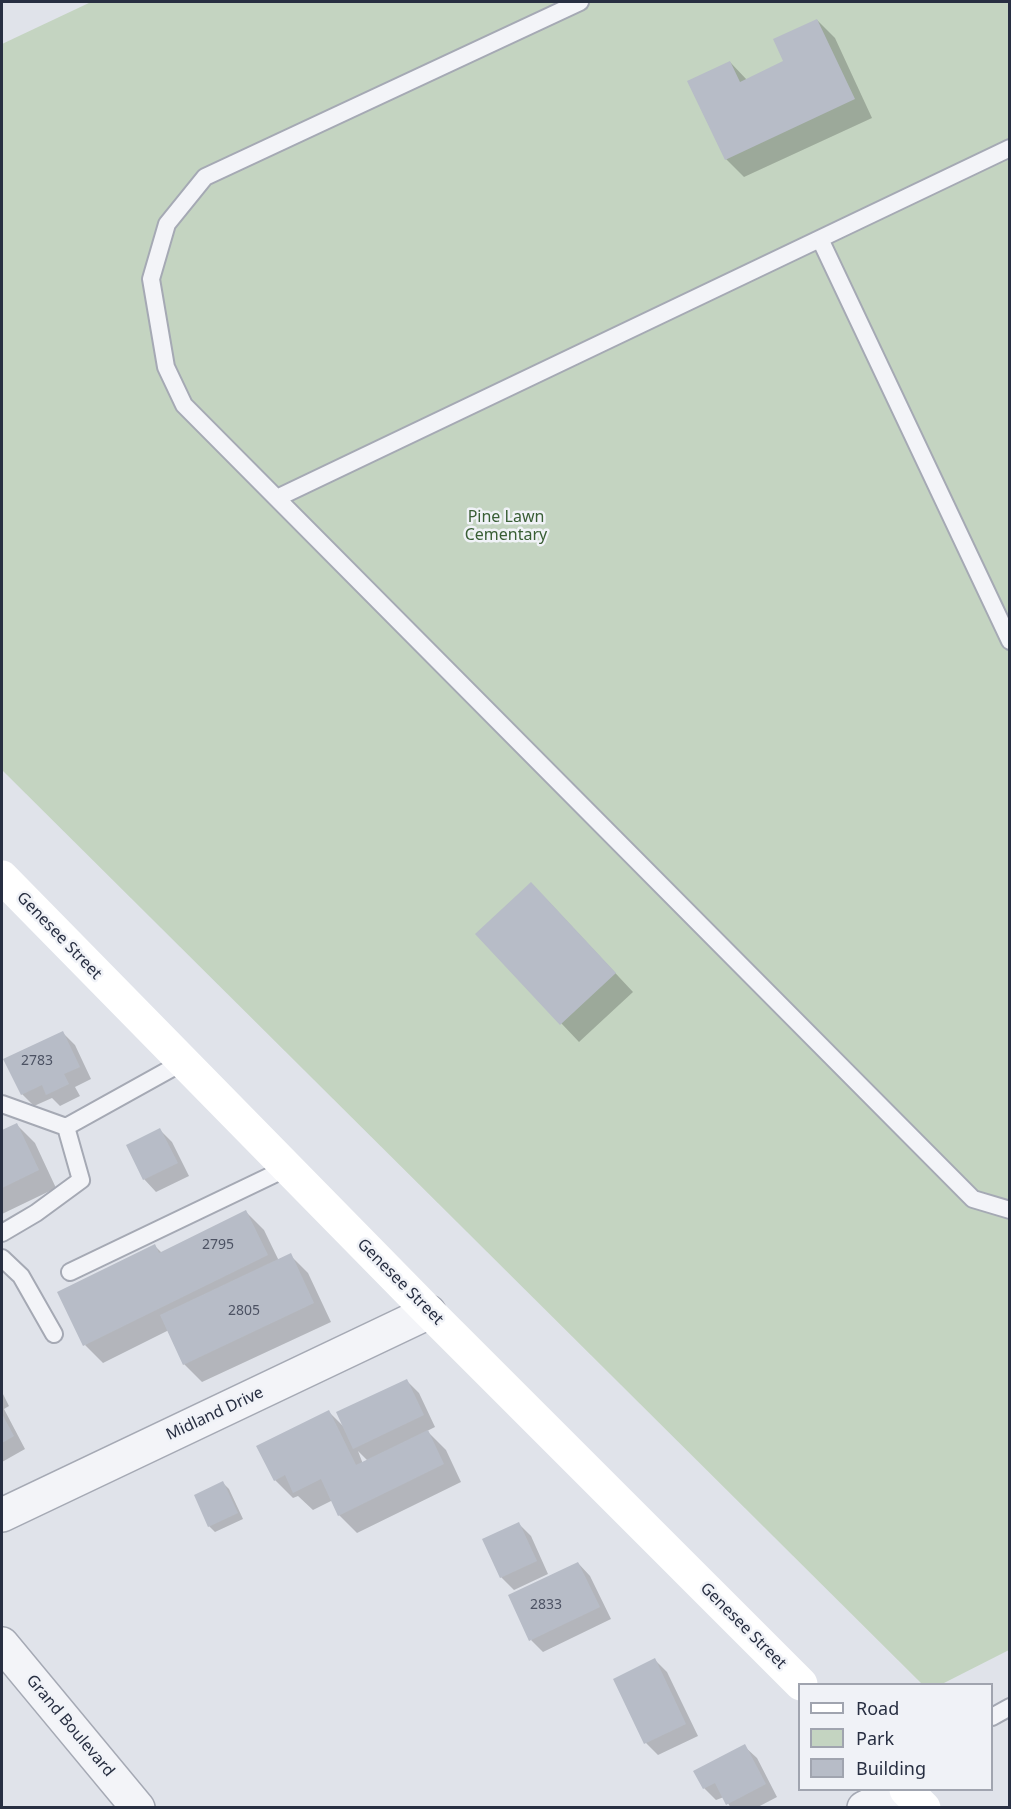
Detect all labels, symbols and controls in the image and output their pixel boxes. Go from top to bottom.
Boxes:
park label: Pine Lawn Cementary [465,507,547,545]
street label: Genesee Street [12,888,106,984]
house number: 2783 [21,1053,53,1069]
street label: Genesee Street [353,1235,447,1329]
house number: 2795 [202,1237,234,1253]
house number: 2805 [228,1303,260,1319]
street label: Midland Drive [163,1383,267,1445]
street label: Genesee Street [696,1579,790,1673]
house number: 2833 [530,1597,562,1613]
street label: Grand Boulevard [22,1671,118,1781]
legend [798,1683,993,1791]
text: Road [856,1696,899,1720]
text: Park [856,1726,894,1750]
text: Building [856,1756,926,1780]

